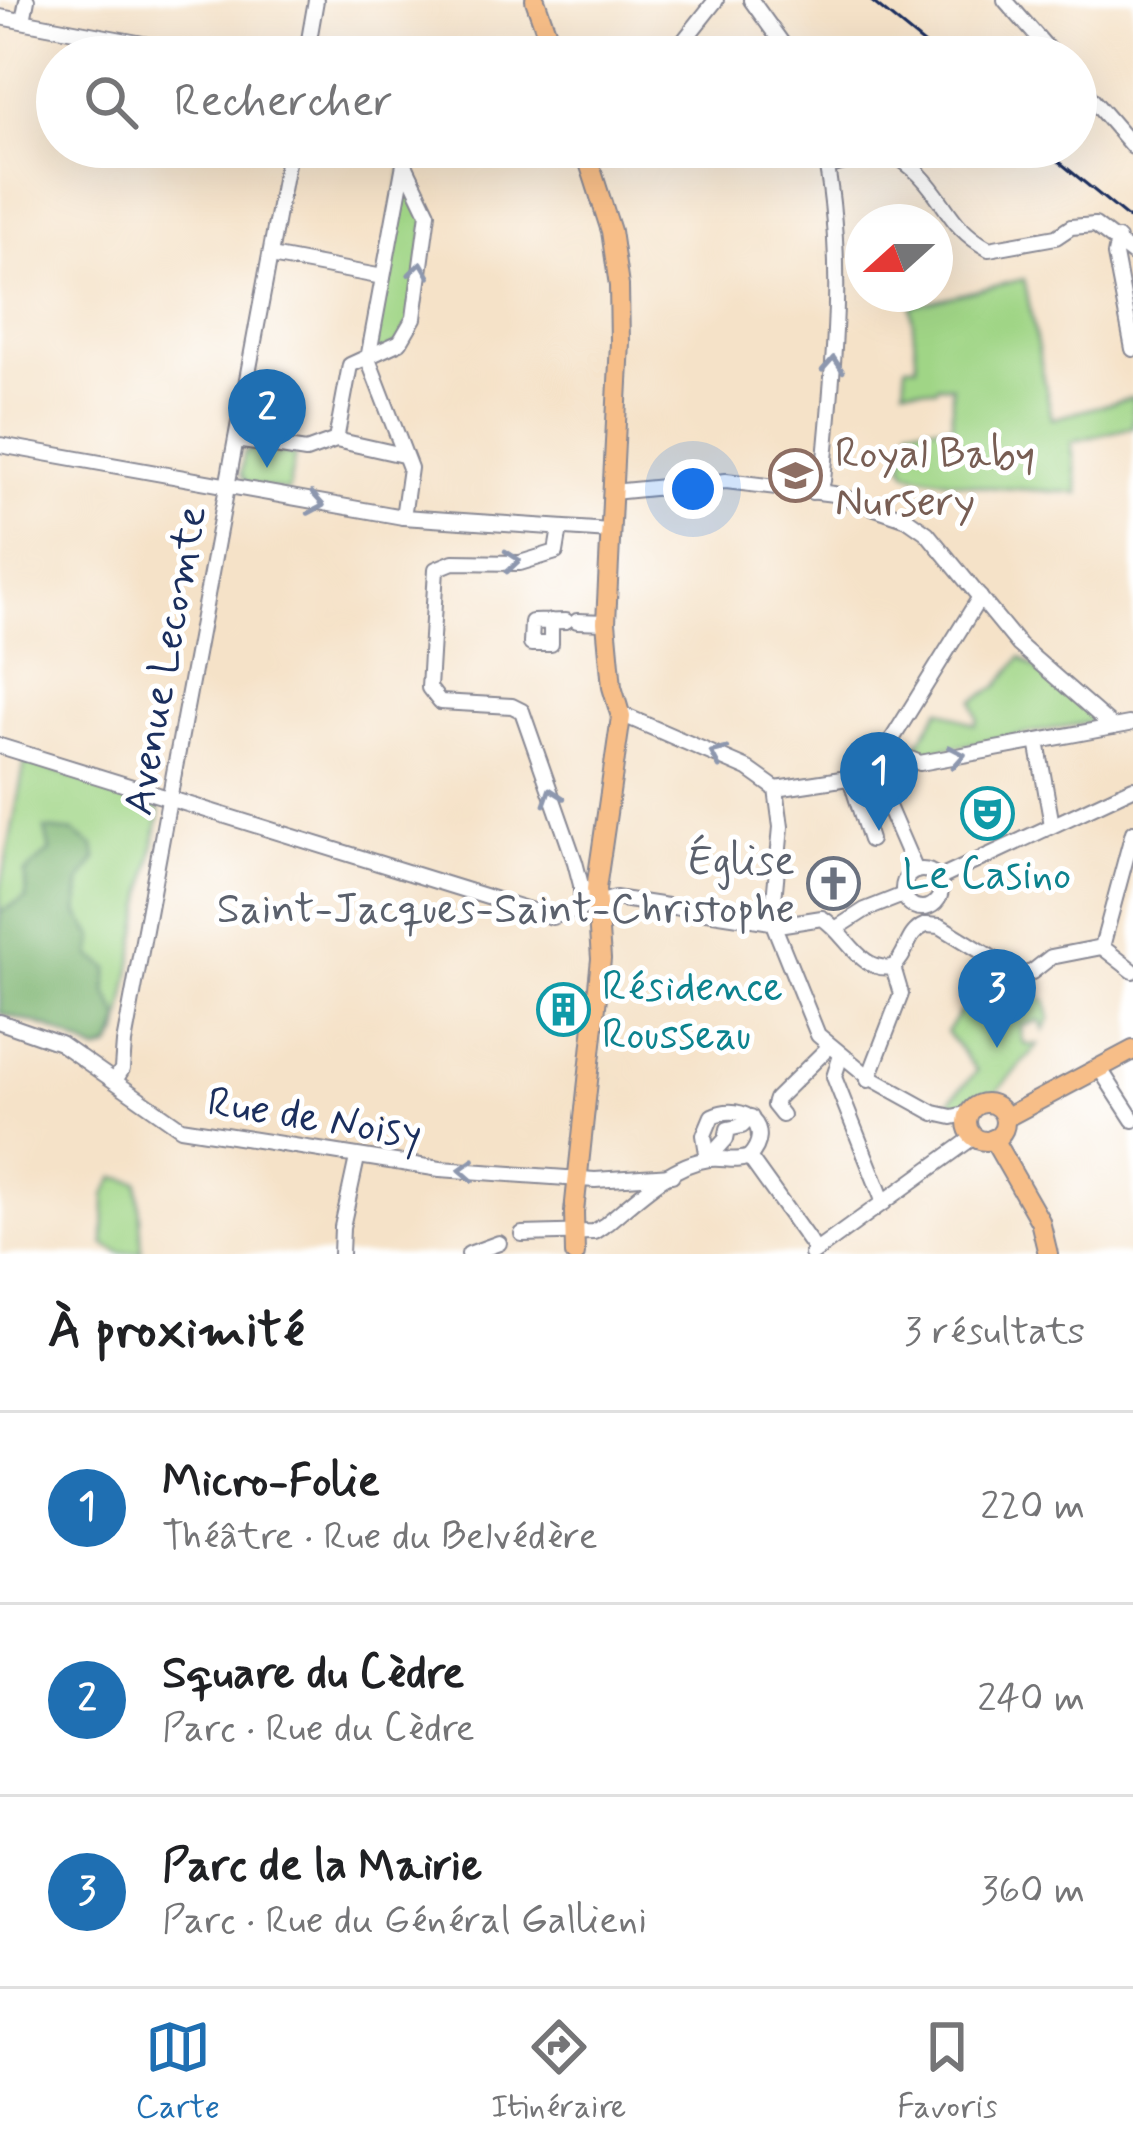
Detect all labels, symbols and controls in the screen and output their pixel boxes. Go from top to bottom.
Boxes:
search box [36,36,1097,168]
icon: search [78,69,144,135]
text: Rechercher [174,73,393,132]
north arrow [845,204,953,312]
one-way arrow [407,260,433,280]
one-way arrow [820,355,846,374]
pin: 2 [228,369,306,468]
place label: Royal Baby Nursery [835,428,1035,531]
school or university icon: Royal Baby Nursery [768,448,824,504]
your location [663,459,723,519]
one-way arrow [305,490,325,516]
street label: Avenue Lecomte [112,502,221,820]
one-way arrow [502,549,521,574]
pin: 1 [840,732,918,831]
one-way arrow [947,744,967,769]
one-way arrow [709,746,730,769]
theatre icon: Le Casino [959,786,1015,842]
one-way arrow [542,787,566,808]
place label: Église Saint-Jacques-Saint-Christophe [217,834,795,938]
place label: Le Casino [903,849,1071,904]
church icon: Église Saint-Jacques-Saint-Christophe [806,855,862,911]
pin: 3 [958,949,1036,1048]
place label: Résidence Rousseau [602,961,783,1064]
building icon: Résidence Rousseau [535,981,591,1037]
street label: Rue de Noisy [204,1075,425,1164]
one-way arrow [457,1157,476,1183]
text: À proximité [48,1299,304,1365]
text: 3 résultats [904,1307,1085,1358]
text: Micro-Folie [162,1453,380,1512]
text: 1 [78,1482,96,1533]
text: 220 m [980,1482,1085,1533]
text: Théâtre · Rue du Belvédère [162,1512,598,1563]
text: Square du Cèdre [162,1645,464,1704]
text: 2 [77,1674,97,1725]
text: 240 m [977,1674,1085,1725]
text: Parc · Rue du Cèdre [162,1704,475,1755]
text: Parc de la Mairie [162,1837,482,1896]
text: 3 [78,1866,96,1917]
text: 360 m [981,1866,1085,1917]
text: Parc · Rue du Général Gallieni [162,1896,647,1947]
tab: Carte [135,2014,220,2130]
tab: Itinéraire [491,2014,626,2130]
tab: Favoris [897,2014,998,2130]

